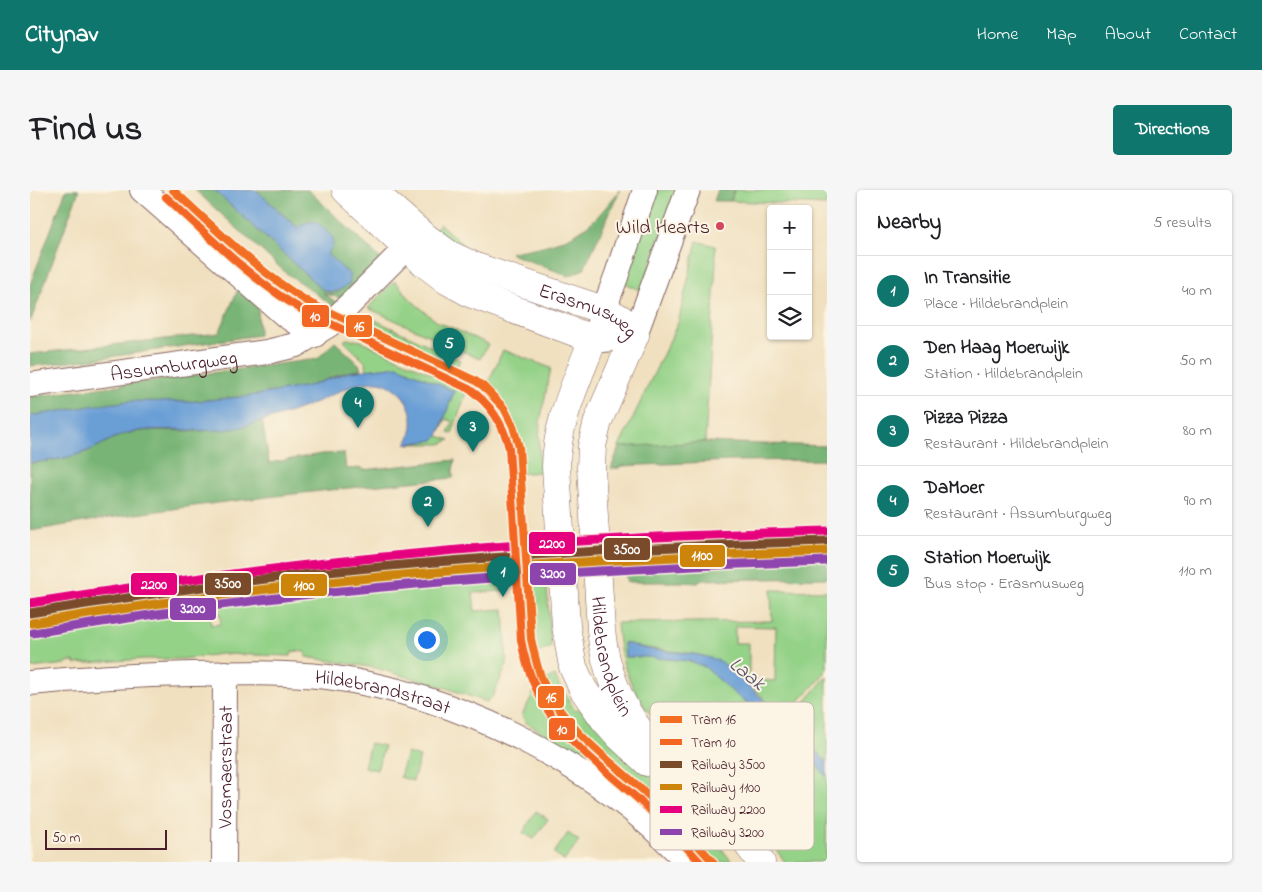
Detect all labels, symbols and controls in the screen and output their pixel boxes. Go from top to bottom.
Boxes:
text: Citynav [25,18,98,53]
text: Home [977,22,1018,48]
text: Map [1046,22,1077,48]
text: About [1105,22,1151,48]
text: Contact [1179,22,1237,48]
text: Find us [30,105,142,156]
button: Directions [1113,105,1232,155]
map controls [767,205,812,340]
button: + [767,205,812,250]
text: Nearby [877,208,941,238]
text: 5 results [1153,211,1212,235]
place label: Wild Hearts [616,214,710,243]
marker: Wild Hearts [714,220,726,232]
button: − [767,250,812,295]
text: In Transitie [924,265,1010,292]
street label: Erasmusweg [534,277,643,346]
text: 1 [890,279,896,303]
text: 40 m [1182,279,1212,303]
text: Place · Hildebrandplein [924,292,1068,316]
button: layers [767,295,812,340]
line badge: 10 [301,304,330,328]
text: 10 [310,307,320,328]
line badge: 16 [345,314,373,338]
text: 16 [354,317,365,338]
pin: 5 [433,328,465,369]
text: Den Haag Moerwijk [924,335,1069,362]
street label: Assumburgweg [109,344,239,391]
text: 2 [889,349,897,373]
text: 50 m [1180,349,1212,373]
text: Station · Hildebrandplein [924,362,1083,386]
pin: 4 [342,387,374,428]
text: Pizza Pizza [924,405,1008,432]
pin: 3 [457,411,489,452]
text: 3 [890,419,896,443]
text: 80 m [1183,419,1212,443]
text: Restaurant · Hildebrandplein [924,432,1108,456]
text: DaMoer [924,475,984,502]
pin: 2 [412,486,444,527]
text: 4 [890,489,896,513]
text: 90 m [1184,489,1212,513]
text: Restaurant · Assumburgweg [924,502,1112,526]
line badge: 2200 [528,531,576,555]
text: 2200 [538,534,565,555]
line badge: 3500 [603,537,651,561]
text: 3500 [613,540,640,561]
line badge: 1100 [679,544,726,568]
text: Station Moerwijk [924,545,1050,572]
text: 1100 [692,546,713,567]
pin: 1 [487,556,519,597]
text: 5 [888,559,898,583]
text: 110 m [1178,559,1212,583]
line badge: 3200 [529,562,577,586]
text: 3200 [540,564,565,585]
line badge: 2200 [130,572,178,596]
line badge: 3500 [204,572,252,596]
text: Bus stop · Erasmusweg [924,572,1084,596]
line badge: 1100 [280,573,328,597]
text: 3500 [214,574,241,595]
text: 2200 [140,575,167,596]
text: 1100 [294,576,315,597]
street label: Hildebrandplein [582,595,639,723]
line badge: 3200 [169,597,217,621]
text: 3200 [180,599,205,620]
your location [414,627,440,653]
water label: Laak [722,650,772,699]
street label: Hildebrandstraat [313,664,454,724]
line badge: 16 [537,685,565,709]
text: 16 [546,688,557,709]
legend [650,702,814,850]
street label: Vosmaerstraat [212,705,242,830]
text: Tram 16 [691,710,736,731]
line badge: 10 [548,717,576,741]
text: 10 [557,720,567,741]
text: Tram 10 [691,733,736,754]
text: Railway 3500 [691,755,765,777]
text: Railway 1100 [691,778,760,800]
text: Railway 2200 [691,800,765,822]
text: Railway 3200 [691,823,764,845]
scale bar [45,827,168,850]
text: 50 m [52,828,80,849]

